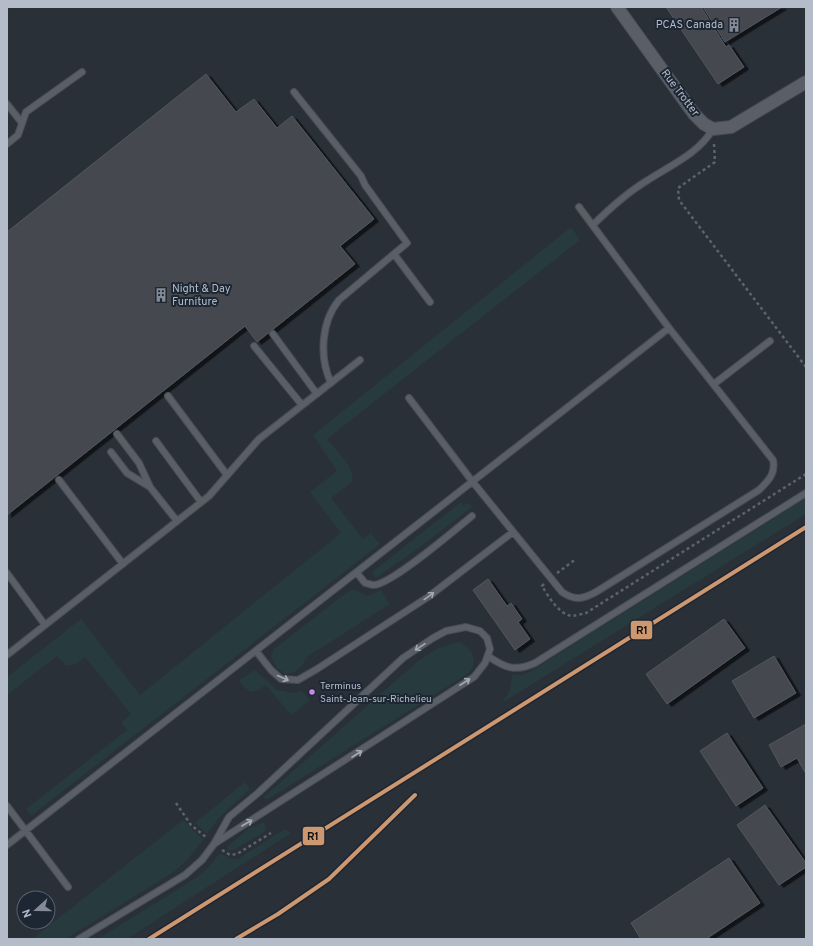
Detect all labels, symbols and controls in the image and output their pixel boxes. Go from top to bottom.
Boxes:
building icon: PCAS Canada [726,17,742,33]
place label: PCAS Canada [656,18,723,32]
street label: Rue Trotter [658,67,703,120]
place label: Night & Day Furniture [172,282,231,309]
building icon: Night & Day Furniture [153,287,169,303]
one-way arrow [423,592,434,600]
line badge: R1 [630,620,653,640]
text: R1 [636,624,648,638]
one-way arrow [414,643,425,651]
one-way arrow [276,675,288,682]
one-way arrow [460,678,471,686]
place label: Terminus Saint-Jean-sur-Richelieu [320,680,432,706]
marker: Terminus Saint-Jean-sur-Richelieu [307,687,317,697]
one-way arrow [351,749,363,757]
one-way arrow [241,818,253,826]
line badge: R1 [302,826,325,846]
text: R1 [307,830,319,844]
north arrow [16,890,56,930]
text: N [20,907,36,919]

